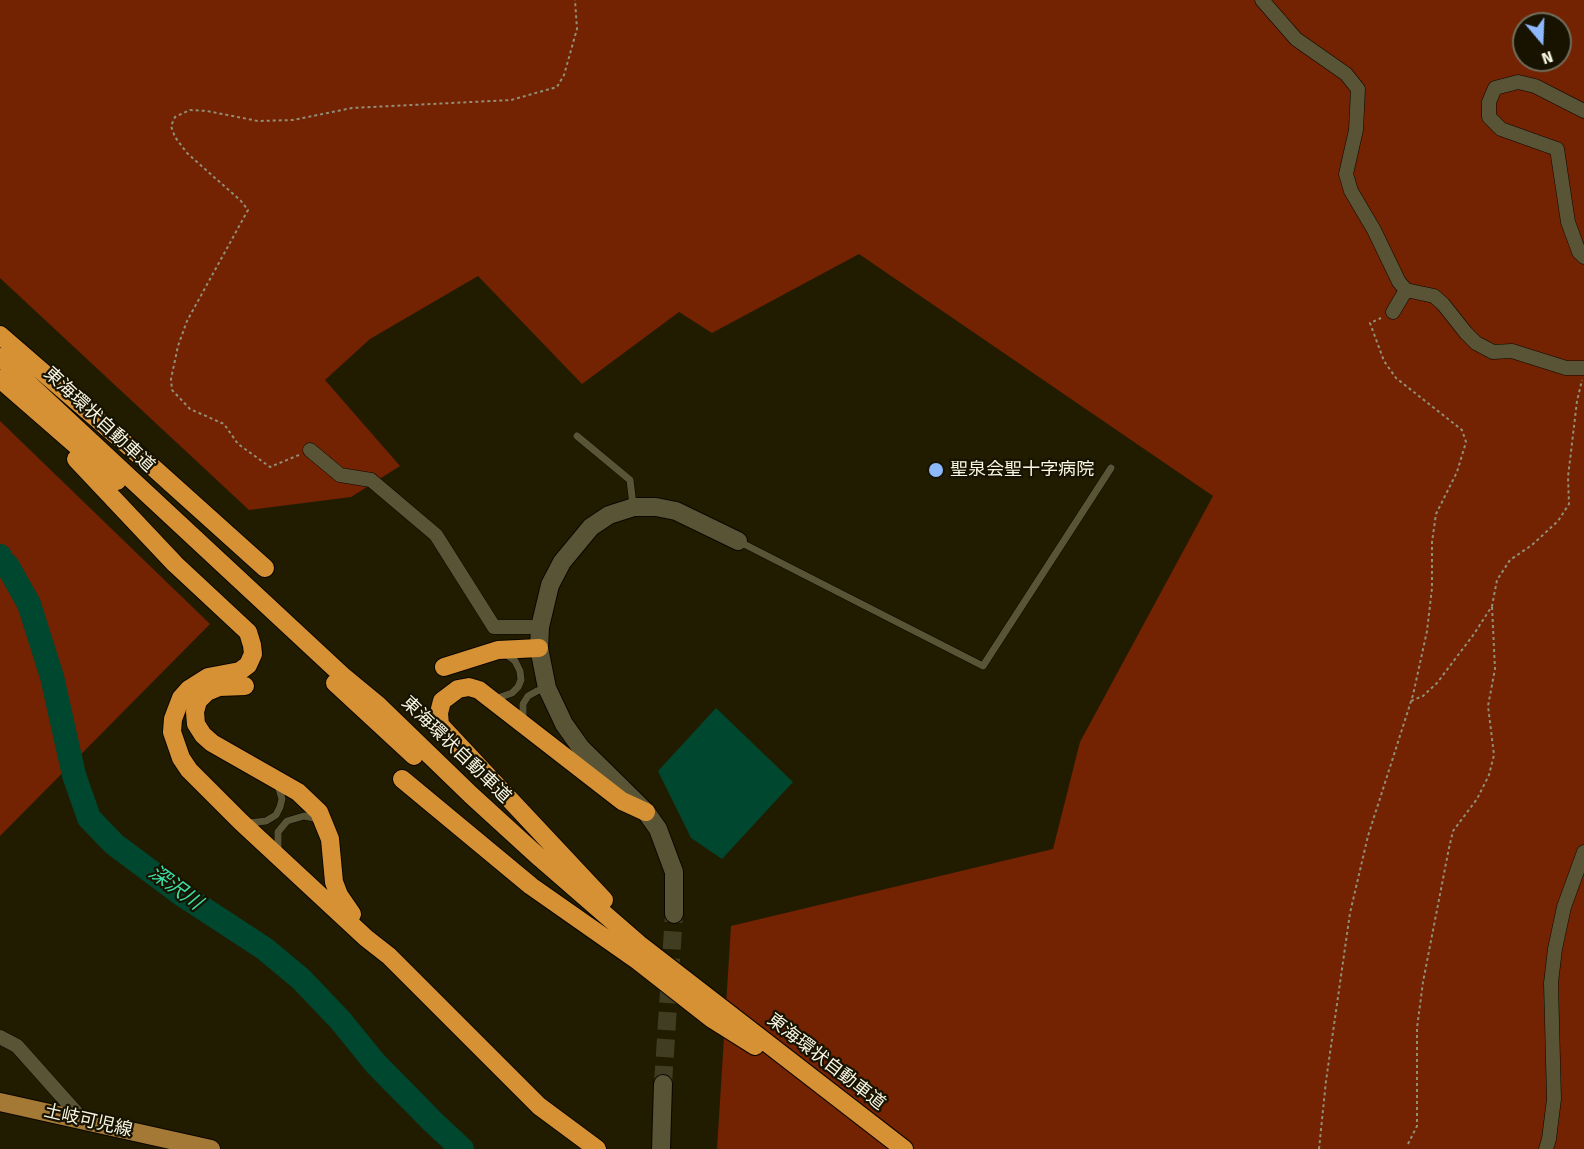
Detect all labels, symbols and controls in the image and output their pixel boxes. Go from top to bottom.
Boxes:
north arrow [1512,12,1572,72]
text: N [1539,47,1555,68]
street label: 東海環状自動車道 [39,363,159,477]
place label: 聖泉会聖十字病院 [950,459,1094,481]
marker: 聖泉会聖十字病院 [927,461,945,479]
street label: 東海環状自動車道 [397,692,515,808]
water label: 深沢川 [144,861,206,915]
street label: 東海環状自動車道 [763,1009,889,1115]
street label: 土岐可児線 [42,1100,134,1142]

